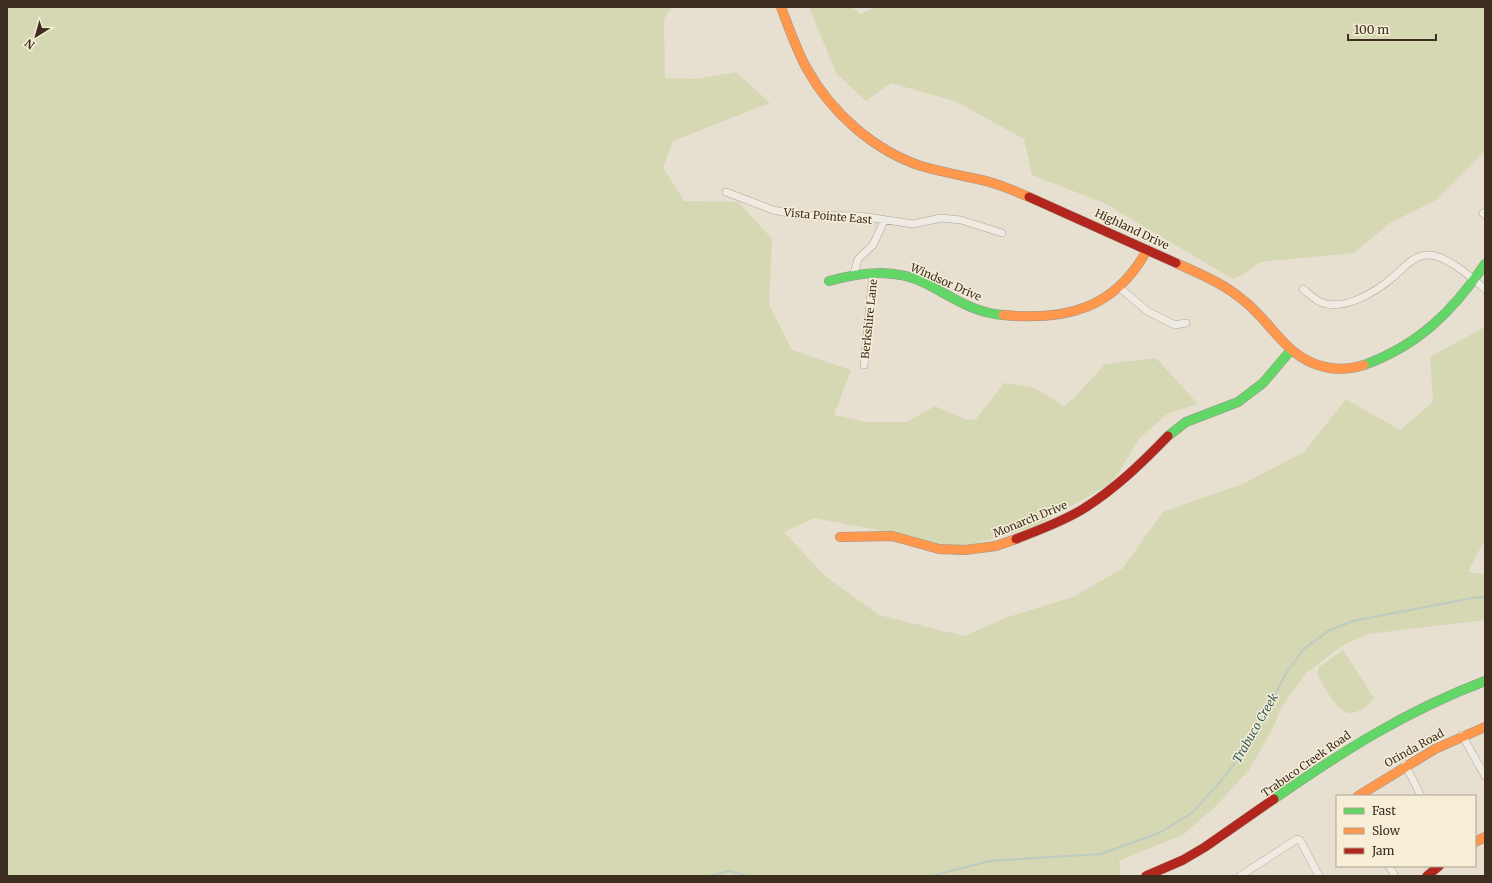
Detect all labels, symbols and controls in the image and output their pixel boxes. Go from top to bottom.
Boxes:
north arrow [16,16,56,56]
scale bar [1348,16,1436,42]
text: 100 m [1354,22,1389,37]
text: N [22,36,38,52]
street label: Vista Pointe East [782,205,873,227]
street label: Highland Drive [1093,206,1172,252]
street label: Windsor Drive [907,260,984,304]
street label: Berkshire Lane [858,278,880,360]
street label: Monarch Drive [991,498,1069,540]
water label: Trabuco Creek [1229,690,1281,765]
street label: Orinda Road [1382,726,1446,770]
street label: Trabuco Creek Road [1259,728,1354,800]
legend [1336,795,1476,867]
text: Fast [1372,803,1396,818]
text: Slow [1372,823,1401,838]
text: Jam [1371,843,1395,858]

